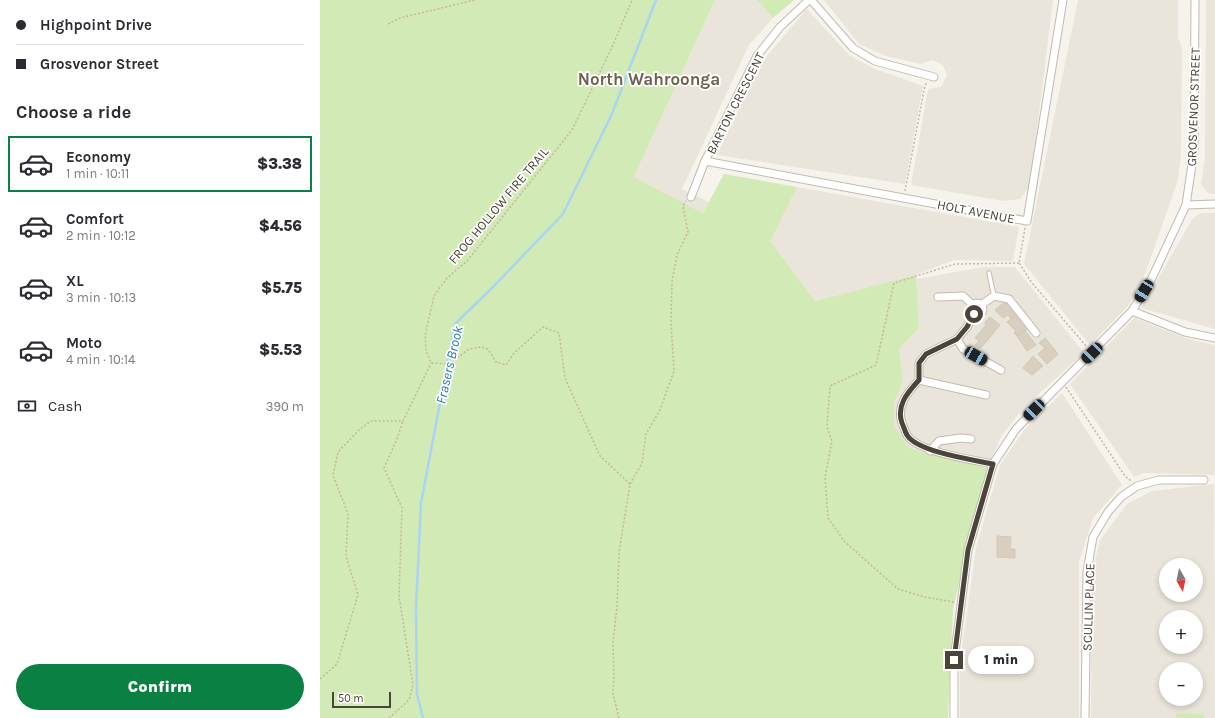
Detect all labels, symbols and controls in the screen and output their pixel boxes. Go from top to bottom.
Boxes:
text: Highpoint Drive [40,16,152,34]
street label: GROSVENOR STREET [1184,47,1203,167]
street label: BARTON CRESCENT [703,49,768,157]
text: Grosvenor Street [40,55,159,73]
district label: North Wahroonga [578,69,720,89]
text: Choose a ride [16,101,131,123]
street label: FROG HOLLOW FIRE TRAIL [445,144,552,267]
icon: car [18,146,54,182]
text: Economy [66,148,131,166]
text: $3.38 [257,155,302,173]
text: 1 min · 10:11 [66,166,129,181]
street label: HOLT AVENUE [936,197,1016,226]
icon: car [18,208,54,244]
text: Comfort [66,210,124,228]
text: $4.56 [259,217,302,235]
text: 2 min · 10:12 [66,228,136,243]
icon: car [18,270,54,306]
text: XL [66,272,84,290]
car [1133,278,1155,304]
text: $5.75 [261,279,302,297]
text: 3 min · 10:13 [66,290,136,305]
route start [965,305,983,323]
water label: Frasers Brook [432,324,467,406]
icon: car [18,332,54,368]
text: Moto [66,334,102,352]
car [1079,340,1105,366]
text: $5.53 [259,341,302,359]
car [963,345,989,367]
text: 4 min · 10:14 [66,352,135,367]
icon: cash [16,395,38,417]
text: Cash [48,397,82,415]
car [1021,397,1047,423]
text: 390 m [266,399,304,414]
north arrow [1159,558,1203,602]
map controls [1159,558,1203,706]
street label: SCULLIN PLACE [1079,563,1098,651]
button: + [1159,610,1203,654]
callout: 1 min [968,646,1034,674]
route end [945,651,963,669]
text: 1 min [984,652,1018,667]
button: − [1159,662,1203,706]
button: Confirm [16,664,304,710]
scale bar [332,690,391,709]
text: 50 m [338,692,364,705]

